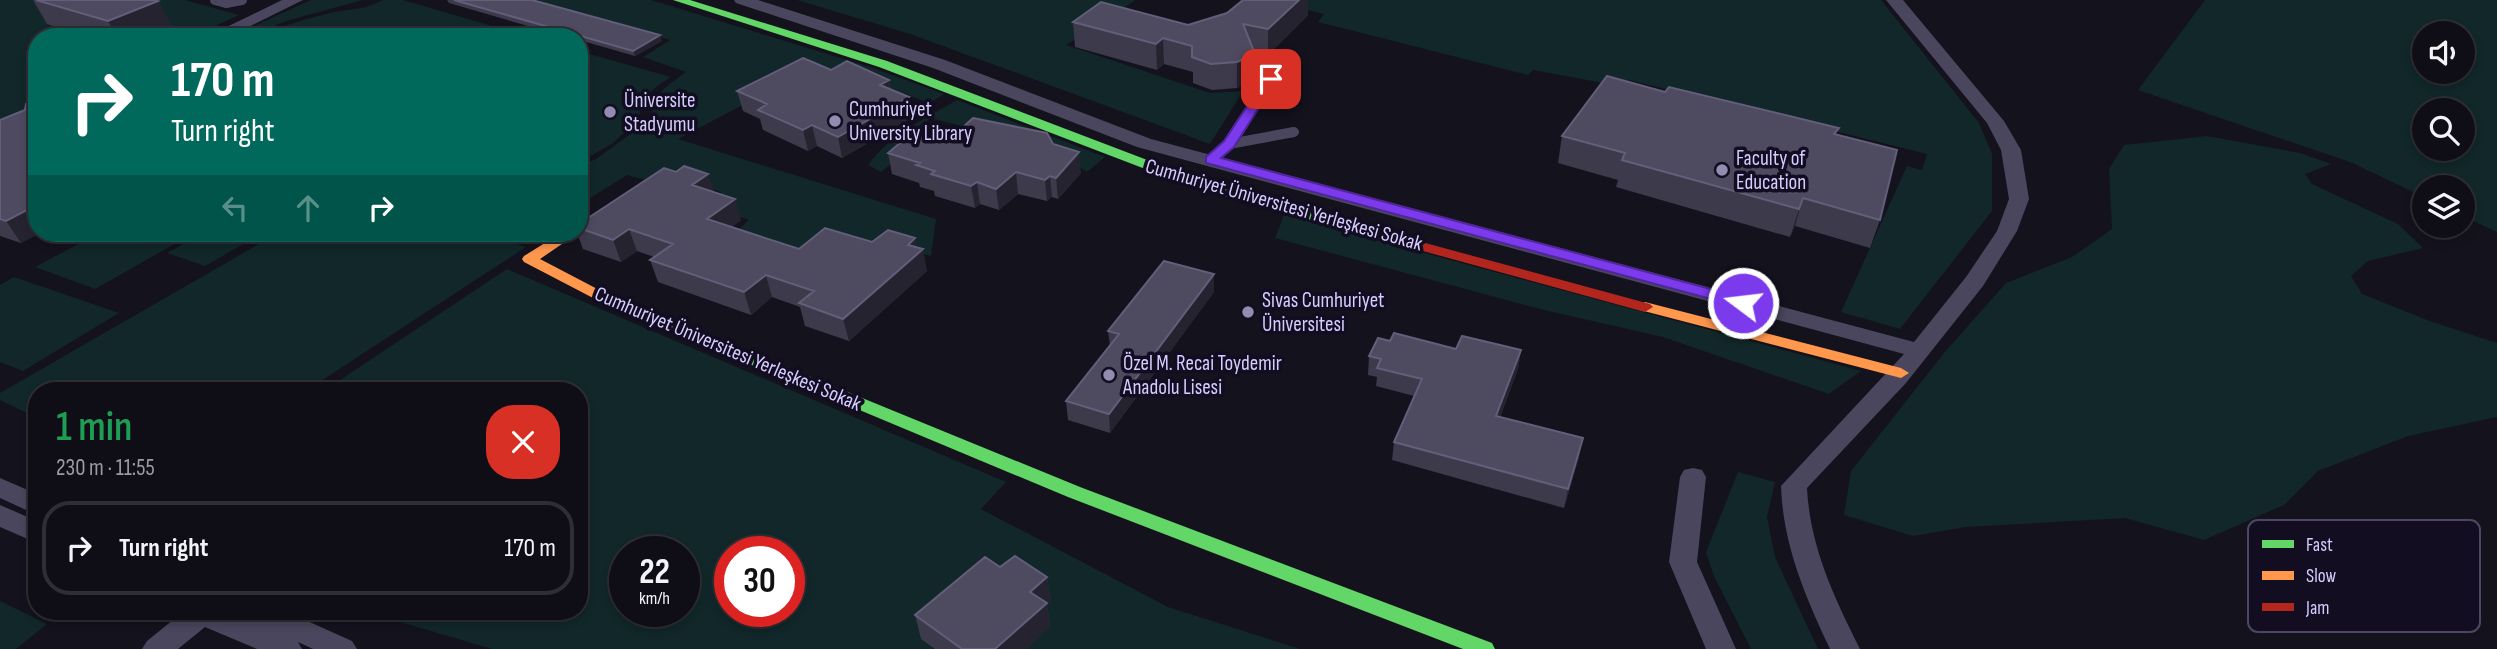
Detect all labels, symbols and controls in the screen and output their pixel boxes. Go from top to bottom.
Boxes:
map controls [2412,21,2475,238]
button: sound [2412,21,2475,84]
pin [1241,49,1301,109]
text: 170 m [171,52,275,111]
icon: right [56,56,147,147]
icon: arrive [1252,60,1290,98]
place label: Üniversite Stadyumu [624,88,696,137]
place label: Cumhuriyet University Library [849,97,972,146]
button: search [2412,98,2475,161]
marker: Üniversite Stadyumu [602,104,618,120]
text: Turn right [171,112,275,151]
marker: Cumhuriyet University Library [827,113,843,129]
place label: Faculty of Education [1736,146,1806,195]
street label: Cumhuriyet Üniversitesi Yerleşkesi Sokak [1143,153,1425,257]
marker: Faculty of Education [1714,162,1730,178]
button: layers [2412,175,2475,238]
icon: left [216,189,254,227]
icon: ahead [289,189,327,227]
icon: right [362,189,400,227]
position arrow [1706,266,1780,340]
street label: Cumhuriyet Üniversitesi Yerleşkesi Sokak [591,281,865,417]
place label: Sivas Cumhuriyet Üniversitesi [1262,288,1384,337]
marker: Sivas Cumhuriyet Üniversitesi [1240,304,1256,320]
place label: Özel M. Recai Toydemir Anadolu Lisesi [1122,351,1282,400]
marker: Özel M. Recai Toydemir Anadolu Lisesi [1101,367,1117,383]
text: 1 min [56,402,132,453]
button: close [486,405,560,479]
text: 230 m · 11:55 [56,454,155,482]
legend [2248,520,2480,632]
icon: right [60,529,98,567]
text: Turn right [119,533,208,564]
text: 170 m [504,533,556,564]
text: Fast [2306,534,2333,557]
speed limit sign: 30 [714,536,805,627]
text: 22 [639,551,670,594]
text: Slow [2306,565,2336,588]
text: km/h [639,588,670,609]
text: Jam [2305,597,2329,620]

